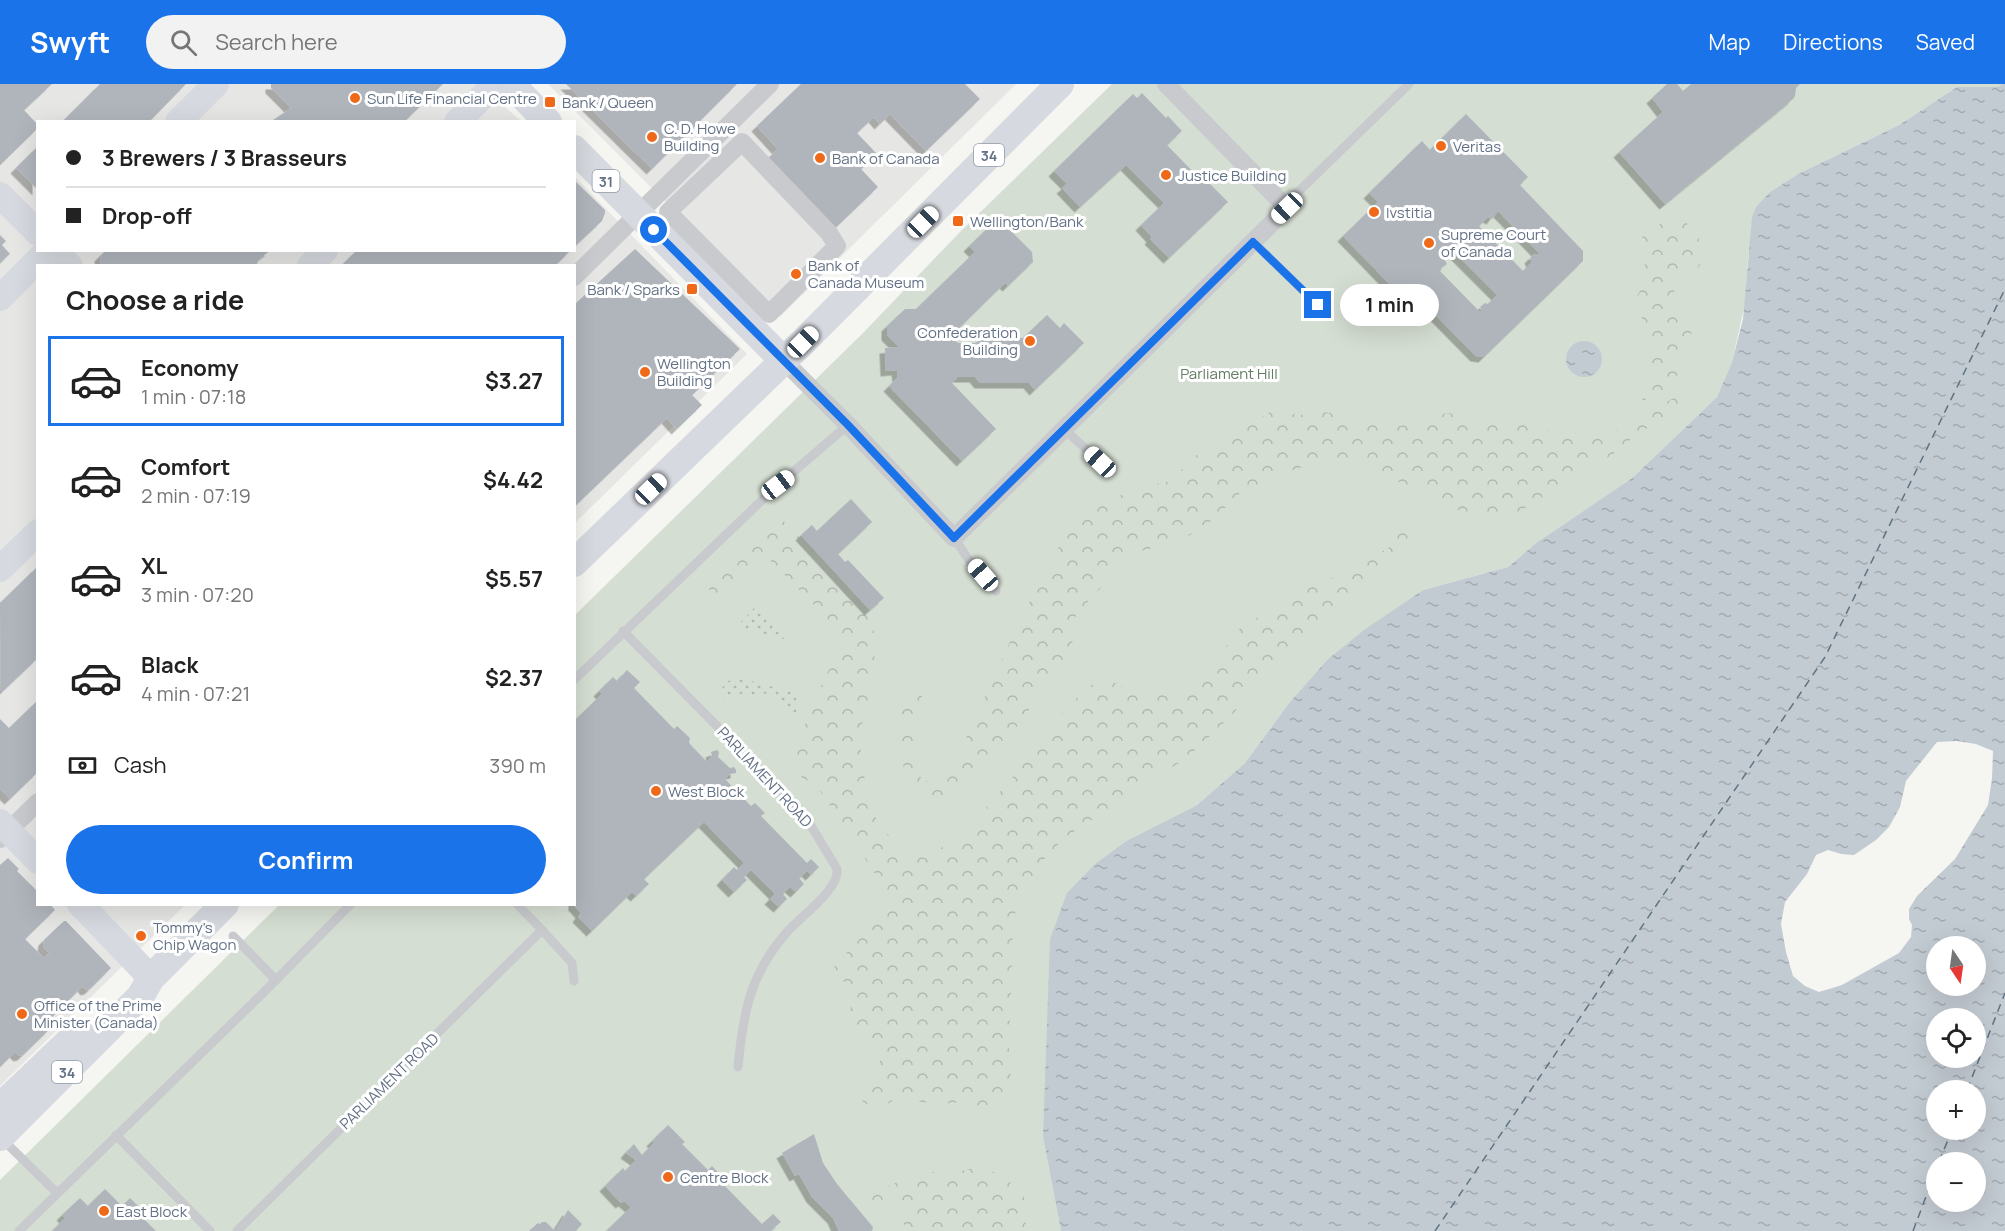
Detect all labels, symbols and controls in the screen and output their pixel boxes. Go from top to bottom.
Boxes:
search box [146,15,566,69]
text: Swyft [30,23,110,61]
icon: search [167,26,200,59]
text: Search here [215,27,338,57]
text: Map [1709,28,1750,56]
text: Directions [1783,28,1883,56]
text: Saved [1916,28,1975,56]
place label: Sun Life Financial Centre [367,88,537,109]
marker: Sun Life Financial Centre [348,91,362,105]
place label: Bank / Queen [562,92,654,113]
marker: Bank / Queen [543,95,557,109]
place label: C. D. Howe Building [664,118,736,156]
marker: C. D. Howe Building [645,130,659,144]
place label: Veritas [1453,136,1501,157]
marker: Veritas [1434,139,1448,153]
text: 3 Brewers / 3 Brasseurs [102,143,347,173]
road number: 34 [974,144,1004,166]
place label: Bank of Canada [832,148,940,169]
marker: Bank of Canada [813,151,827,165]
place label: Justice Building [1178,165,1286,186]
marker: Justice Building [1159,168,1173,182]
road number: 31 [592,170,620,192]
car [1268,189,1306,227]
text: Drop-off [102,201,192,231]
place label: Ivstitia [1386,202,1432,223]
car [904,203,942,241]
marker: Ivstitia [1367,205,1381,219]
place label: Wellington/Bank [970,211,1084,232]
marker: Wellington/Bank [951,214,965,228]
route start [640,216,667,243]
place label: Supreme Court of Canada [1441,224,1546,262]
marker: Supreme Court of Canada [1422,236,1436,250]
place label: Bank of Canada Museum [808,255,924,293]
marker: Bank of Canada Museum [789,267,803,281]
place label: Bank / Sparks [587,279,680,300]
text: Choose a ride [66,281,244,318]
marker: Bank / Sparks [685,282,699,296]
callout: 1 min [1339,284,1438,326]
route end [1304,291,1331,318]
text: 1 min [1365,291,1414,318]
place label: Confederation Building [917,322,1018,360]
car [784,323,822,361]
marker: Confederation Building [1023,334,1037,348]
text: Economy [141,353,239,383]
place label: Wellington Building [657,353,731,391]
icon: car [69,354,123,408]
park label: Parliament Hill [1180,363,1278,384]
marker: Wellington Building [638,365,652,379]
text: $3.27 [485,366,543,396]
text: 1 min · 07:18 [141,383,246,410]
car [1081,443,1119,481]
text: Comfort [141,452,230,482]
icon: car [69,453,123,507]
text: $4.42 [483,465,543,495]
car [758,467,798,503]
car [632,470,670,508]
text: 2 min · 07:19 [141,482,251,509]
text: XL [141,551,167,581]
icon: car [69,552,123,606]
car [964,556,1002,594]
text: $5.57 [485,564,543,594]
text: 3 min · 07:20 [141,581,254,608]
text: Black [141,650,198,680]
icon: car [69,651,123,705]
text: $2.37 [485,663,543,693]
text: 4 min · 07:21 [141,680,250,707]
street label: PARLIAMENT ROAD [713,722,817,832]
icon: cash [66,749,99,782]
text: Cash [114,750,167,780]
text: 390 m [489,752,546,779]
place label: West Block [668,781,745,802]
marker: West Block [649,784,663,798]
button: Confirm [66,825,546,894]
place label: Tommy's Chip Wagon [153,917,236,955]
marker: Tommy's Chip Wagon [134,929,148,943]
north arrow [1926,936,1986,996]
map controls [1926,936,1986,1212]
place label: Office of the Prime Minister (Canada) [34,995,162,1033]
marker: Office of the Prime Minister (Canada) [15,1007,29,1021]
button: locate [1926,1008,1986,1068]
street label: PARLIAMENT ROAD [335,1028,443,1134]
road number: 34 [52,1061,82,1083]
button: + [1926,1080,1986,1140]
button: − [1926,1152,1986,1212]
place label: Centre Block [680,1167,769,1188]
marker: Centre Block [661,1170,675,1184]
place label: East Block [116,1201,188,1222]
marker: East Block [97,1204,111,1218]

